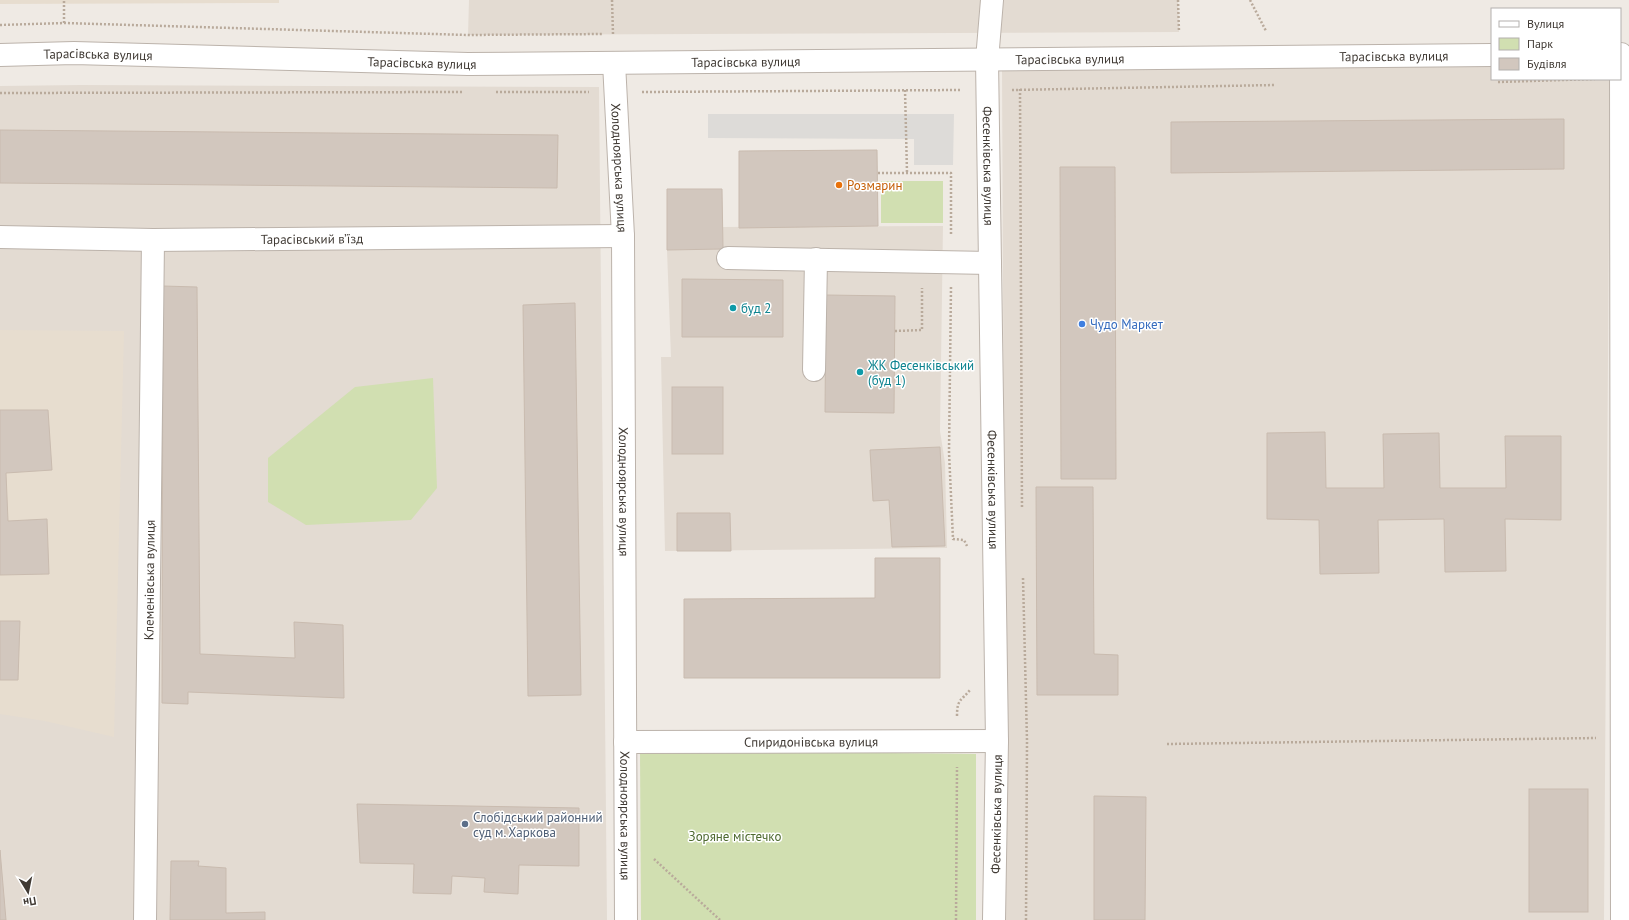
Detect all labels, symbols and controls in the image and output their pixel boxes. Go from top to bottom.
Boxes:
legend [1491,8,1621,80]
text: Вулиця [1527,16,1564,31]
text: Парк [1527,36,1553,51]
street label: Тарасівська вулиця [43,45,153,64]
street label: Тарасівська вулиця [1339,47,1448,65]
street label: Тарасівська вулиця [1015,50,1124,68]
street label: Тарасівська вулиця [367,53,476,73]
street label: Тарасівська вулиця [691,53,800,71]
text: Будівля [1527,56,1566,71]
street label: Холодноярська вулиця [607,103,631,233]
street label: Фесенківська вулиця [979,106,997,226]
place label: Розмарин [847,177,902,194]
marker: Розмарин [834,180,844,190]
street label: Тарасівський в’їзд [261,230,363,248]
place label: буд 2 [741,300,771,317]
marker: буд 2 [728,303,738,313]
place label: Чудо Маркет [1090,316,1164,333]
marker: Чудо Маркет [1077,319,1087,329]
place label: ЖК Фесенківський (буд 1) [867,357,974,389]
marker: ЖК Фесенківський (буд 1) [855,367,865,377]
street label: Холодноярська вулиця [615,427,632,557]
street label: Фесенківська вулиця [983,430,1002,550]
street label: Клеменівська вулиця [140,520,159,640]
street label: Спиридонівська вулиця [744,733,878,751]
street label: Холодноярська вулиця [616,751,634,881]
street label: Фесенківська вулиця [987,754,1006,874]
place label: Слобідський районний суд м. Харкова [473,809,603,841]
marker: Слобідський районний суд м. Харкова [460,819,470,829]
park label: Зоряне містечко [689,828,781,845]
north arrow [8,872,48,912]
text: Пн [22,894,37,910]

